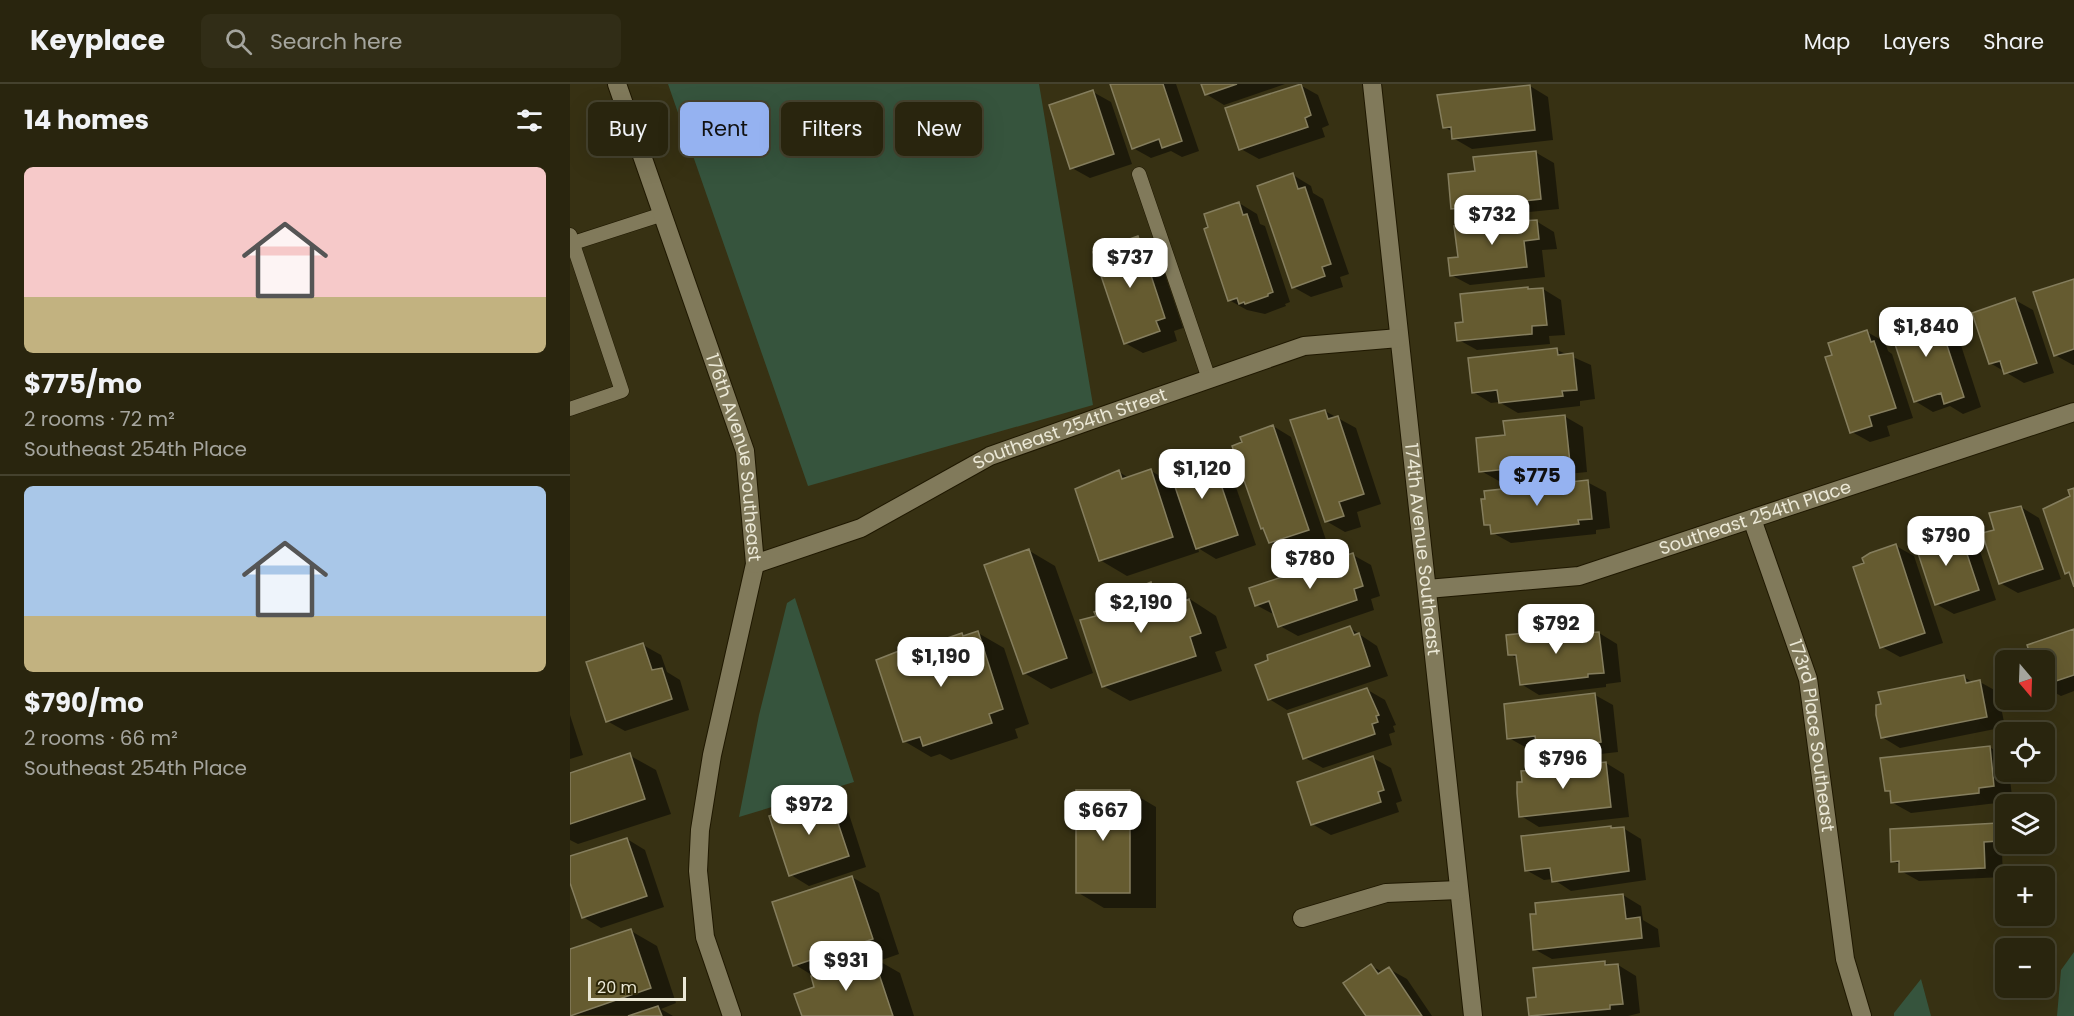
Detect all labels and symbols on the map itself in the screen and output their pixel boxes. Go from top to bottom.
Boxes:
pin: $732 [1456,195,1528,246]
pin: $737 [1094,238,1166,289]
pin: $1,840 [1877,307,1975,358]
street label: 176th Avenue Southeast [700,350,768,563]
street label: Southeast 254th Street [968,382,1170,475]
street label: 174th Avenue Southeast [1399,442,1447,657]
pin: $1,120 [1153,449,1251,500]
pin: $775 [1501,456,1573,507]
street label: Southeast 254th Place [1656,474,1854,561]
pin: $790 [1910,516,1982,567]
pin: $780 [1274,539,1346,590]
pin: $2,190 [1092,583,1190,634]
pin: $792 [1520,604,1592,655]
street label: 173rd Place Southeast [1783,636,1841,833]
pin: $1,190 [892,637,990,688]
north arrow [1995,650,2055,710]
pin: $796 [1527,739,1599,790]
pin: $972 [773,785,845,836]
pin: $667 [1067,791,1139,842]
pin: $931 [810,941,882,992]
scale bar [588,974,686,1002]

